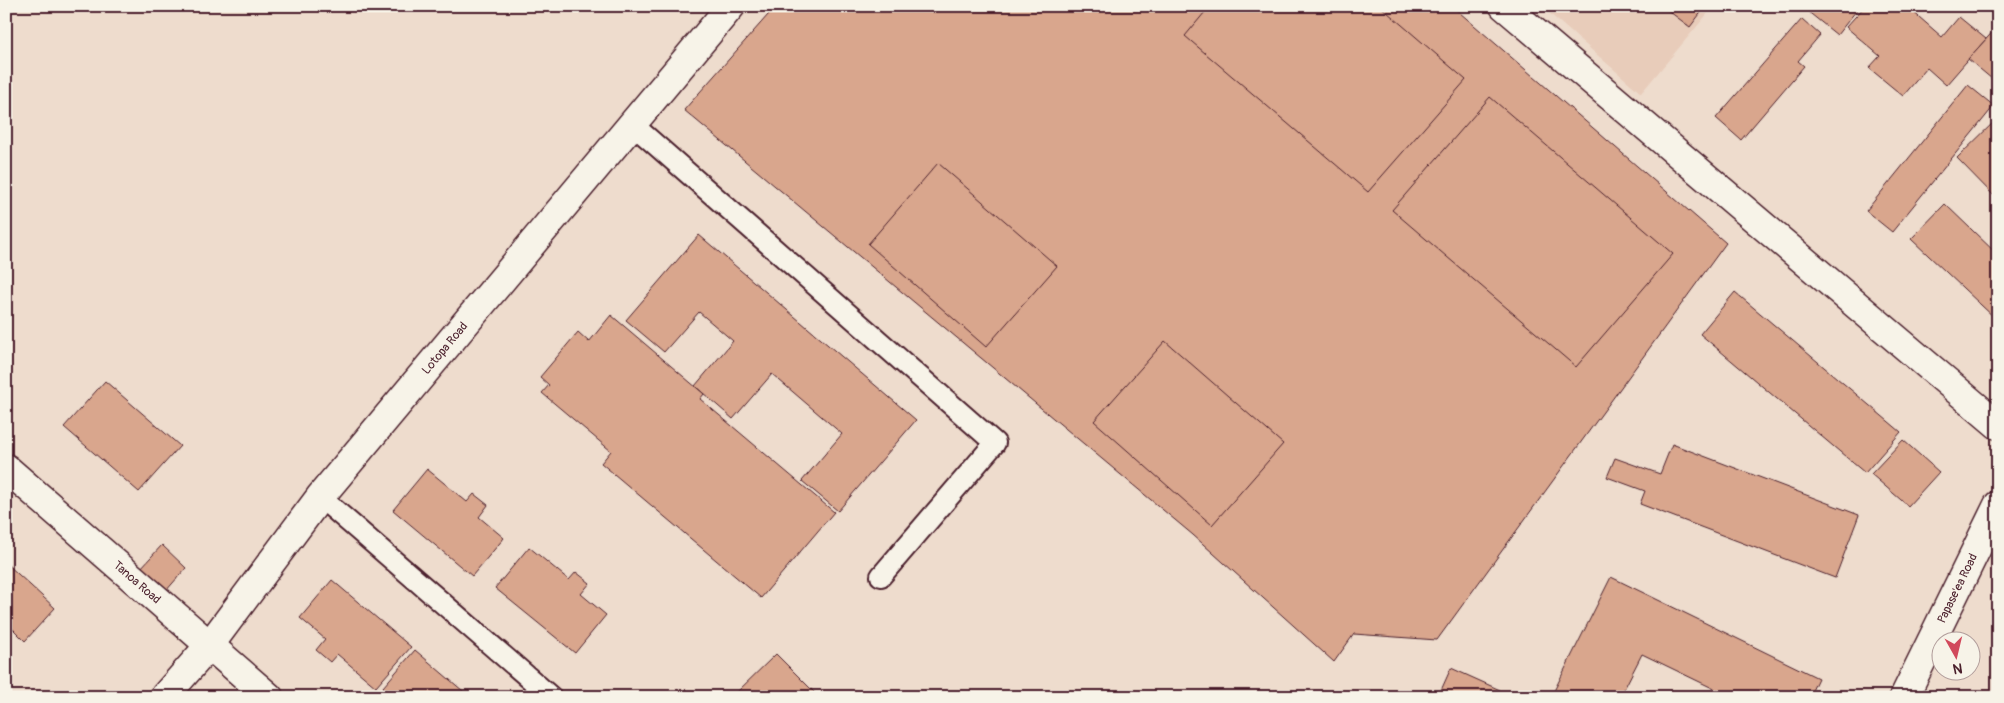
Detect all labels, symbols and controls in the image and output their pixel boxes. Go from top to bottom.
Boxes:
street label: Lotopa Road [419,319,471,378]
street label: Papase'ea Road [1934,551,1981,626]
street label: Tanoa Road [110,558,164,607]
north arrow [1932,630,1982,680]
text: N [1952,659,1964,677]

